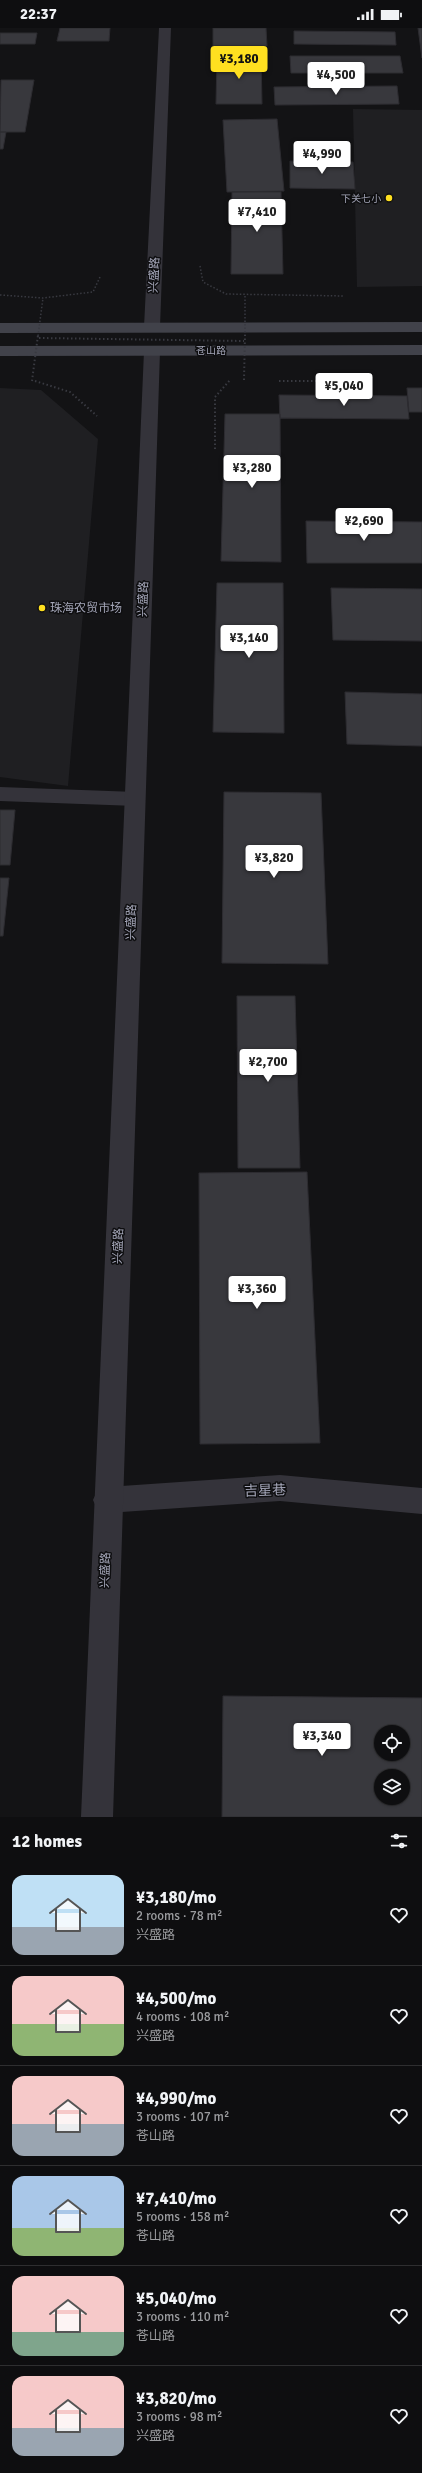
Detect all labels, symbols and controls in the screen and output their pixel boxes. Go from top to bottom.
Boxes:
text: 22:37 [20,5,57,23]
pin: ¥3,180 [206,46,272,80]
text: ¥3,180 [220,51,258,67]
pin: ¥4,500 [303,62,369,96]
text: ¥4,500 [317,67,355,83]
pin: ¥4,990 [289,141,355,175]
text: ¥4,990 [303,146,341,162]
place label: 下关七小 [341,193,381,205]
marker: 下关七小 [384,193,394,203]
pin: ¥7,410 [224,199,290,233]
text: ¥7,410 [238,204,276,220]
street label: 兴盛路 [146,257,163,293]
street label: 苍山路 [196,345,226,357]
pin: ¥5,040 [311,373,377,407]
text: ¥5,040 [325,378,363,394]
pin: ¥3,280 [219,455,285,489]
text: ¥3,280 [233,460,271,476]
pin: ¥2,690 [331,508,397,542]
text: ¥2,690 [345,513,383,529]
street label: 兴盛路 [135,581,152,617]
place label: 珠海农贸市场 [50,601,122,616]
marker: 珠海农贸市场 [37,603,47,613]
pin: ¥3,140 [216,625,282,659]
text: ¥3,140 [230,630,268,646]
pin: ¥3,820 [241,845,307,879]
text: ¥3,820 [255,850,293,866]
street label: 兴盛路 [123,904,140,940]
pin: ¥2,700 [235,1049,301,1083]
text: ¥2,700 [249,1054,287,1070]
street label: 兴盛路 [110,1228,127,1264]
pin: ¥3,360 [224,1276,290,1310]
text: ¥3,360 [238,1281,276,1297]
street label: 吉星巷 [244,1481,286,1500]
street label: 兴盛路 [97,1552,114,1588]
pin: ¥3,340 [289,1723,355,1757]
map controls [374,1725,410,1805]
button: locate [374,1725,410,1761]
text: ¥3,340 [303,1728,341,1744]
button: layers [374,1769,410,1805]
icon: filters [388,1830,410,1852]
text: 12 homes [12,1831,82,1852]
text: ¥3,180/mo [136,1887,216,1908]
icon: home [44,1891,92,1939]
icon: heart [388,1904,410,1926]
text: 2 rooms · 78 m² [136,1908,222,1924]
text: 兴盛路 [136,1927,175,1943]
text: ¥4,500/mo [136,1988,216,2009]
icon: home [44,1992,92,2040]
icon: heart [388,2005,410,2027]
text: 4 rooms · 108 m² [136,2009,229,2025]
text: 兴盛路 [136,2028,175,2044]
text: ¥4,990/mo [136,2088,216,2109]
icon: home [44,2092,92,2140]
icon: heart [388,2105,410,2127]
text: 3 rooms · 107 m² [136,2109,229,2125]
text: 苍山路 [136,2128,175,2144]
text: ¥7,410/mo [136,2188,216,2209]
icon: home [44,2192,92,2240]
icon: heart [388,2205,410,2227]
text: 5 rooms · 158 m² [136,2209,229,2225]
text: 苍山路 [136,2228,175,2244]
text: ¥5,040/mo [136,2288,216,2309]
icon: home [44,2292,92,2340]
icon: heart [388,2305,410,2327]
text: 3 rooms · 110 m² [136,2309,229,2325]
text: 苍山路 [136,2328,175,2344]
text: ¥3,820/mo [136,2388,216,2409]
icon: home [44,2392,92,2440]
icon: heart [388,2405,410,2427]
text: 3 rooms · 98 m² [136,2409,222,2425]
text: 兴盛路 [136,2428,175,2444]

